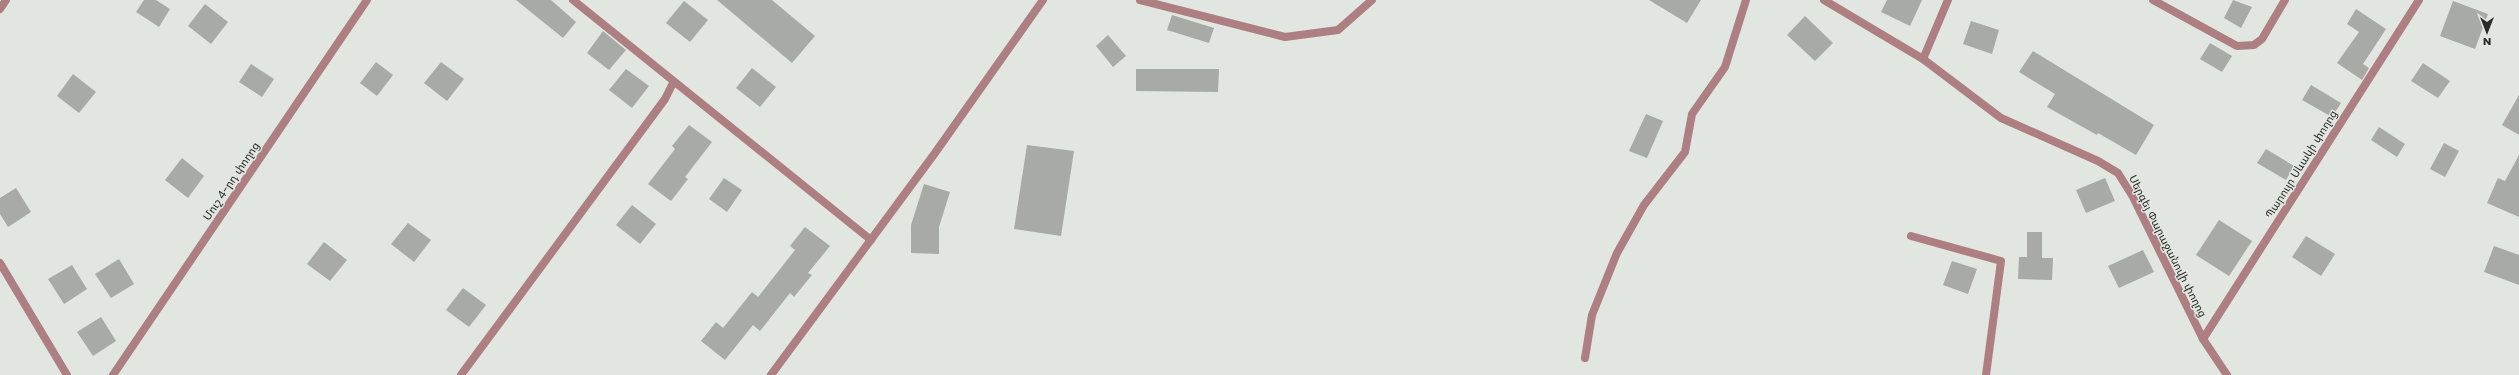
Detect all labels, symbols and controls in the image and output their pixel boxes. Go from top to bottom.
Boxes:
north arrow [2467,12,2507,52]
text: N [2483,34,2491,50]
street label: Պարույր Սևակի փողոց [2261,107,2341,221]
street label: Մուշ 4-րդ փողոց [199,139,263,223]
street label: Սերգեյ Փարաջանովի փողոց [2125,172,2211,320]

